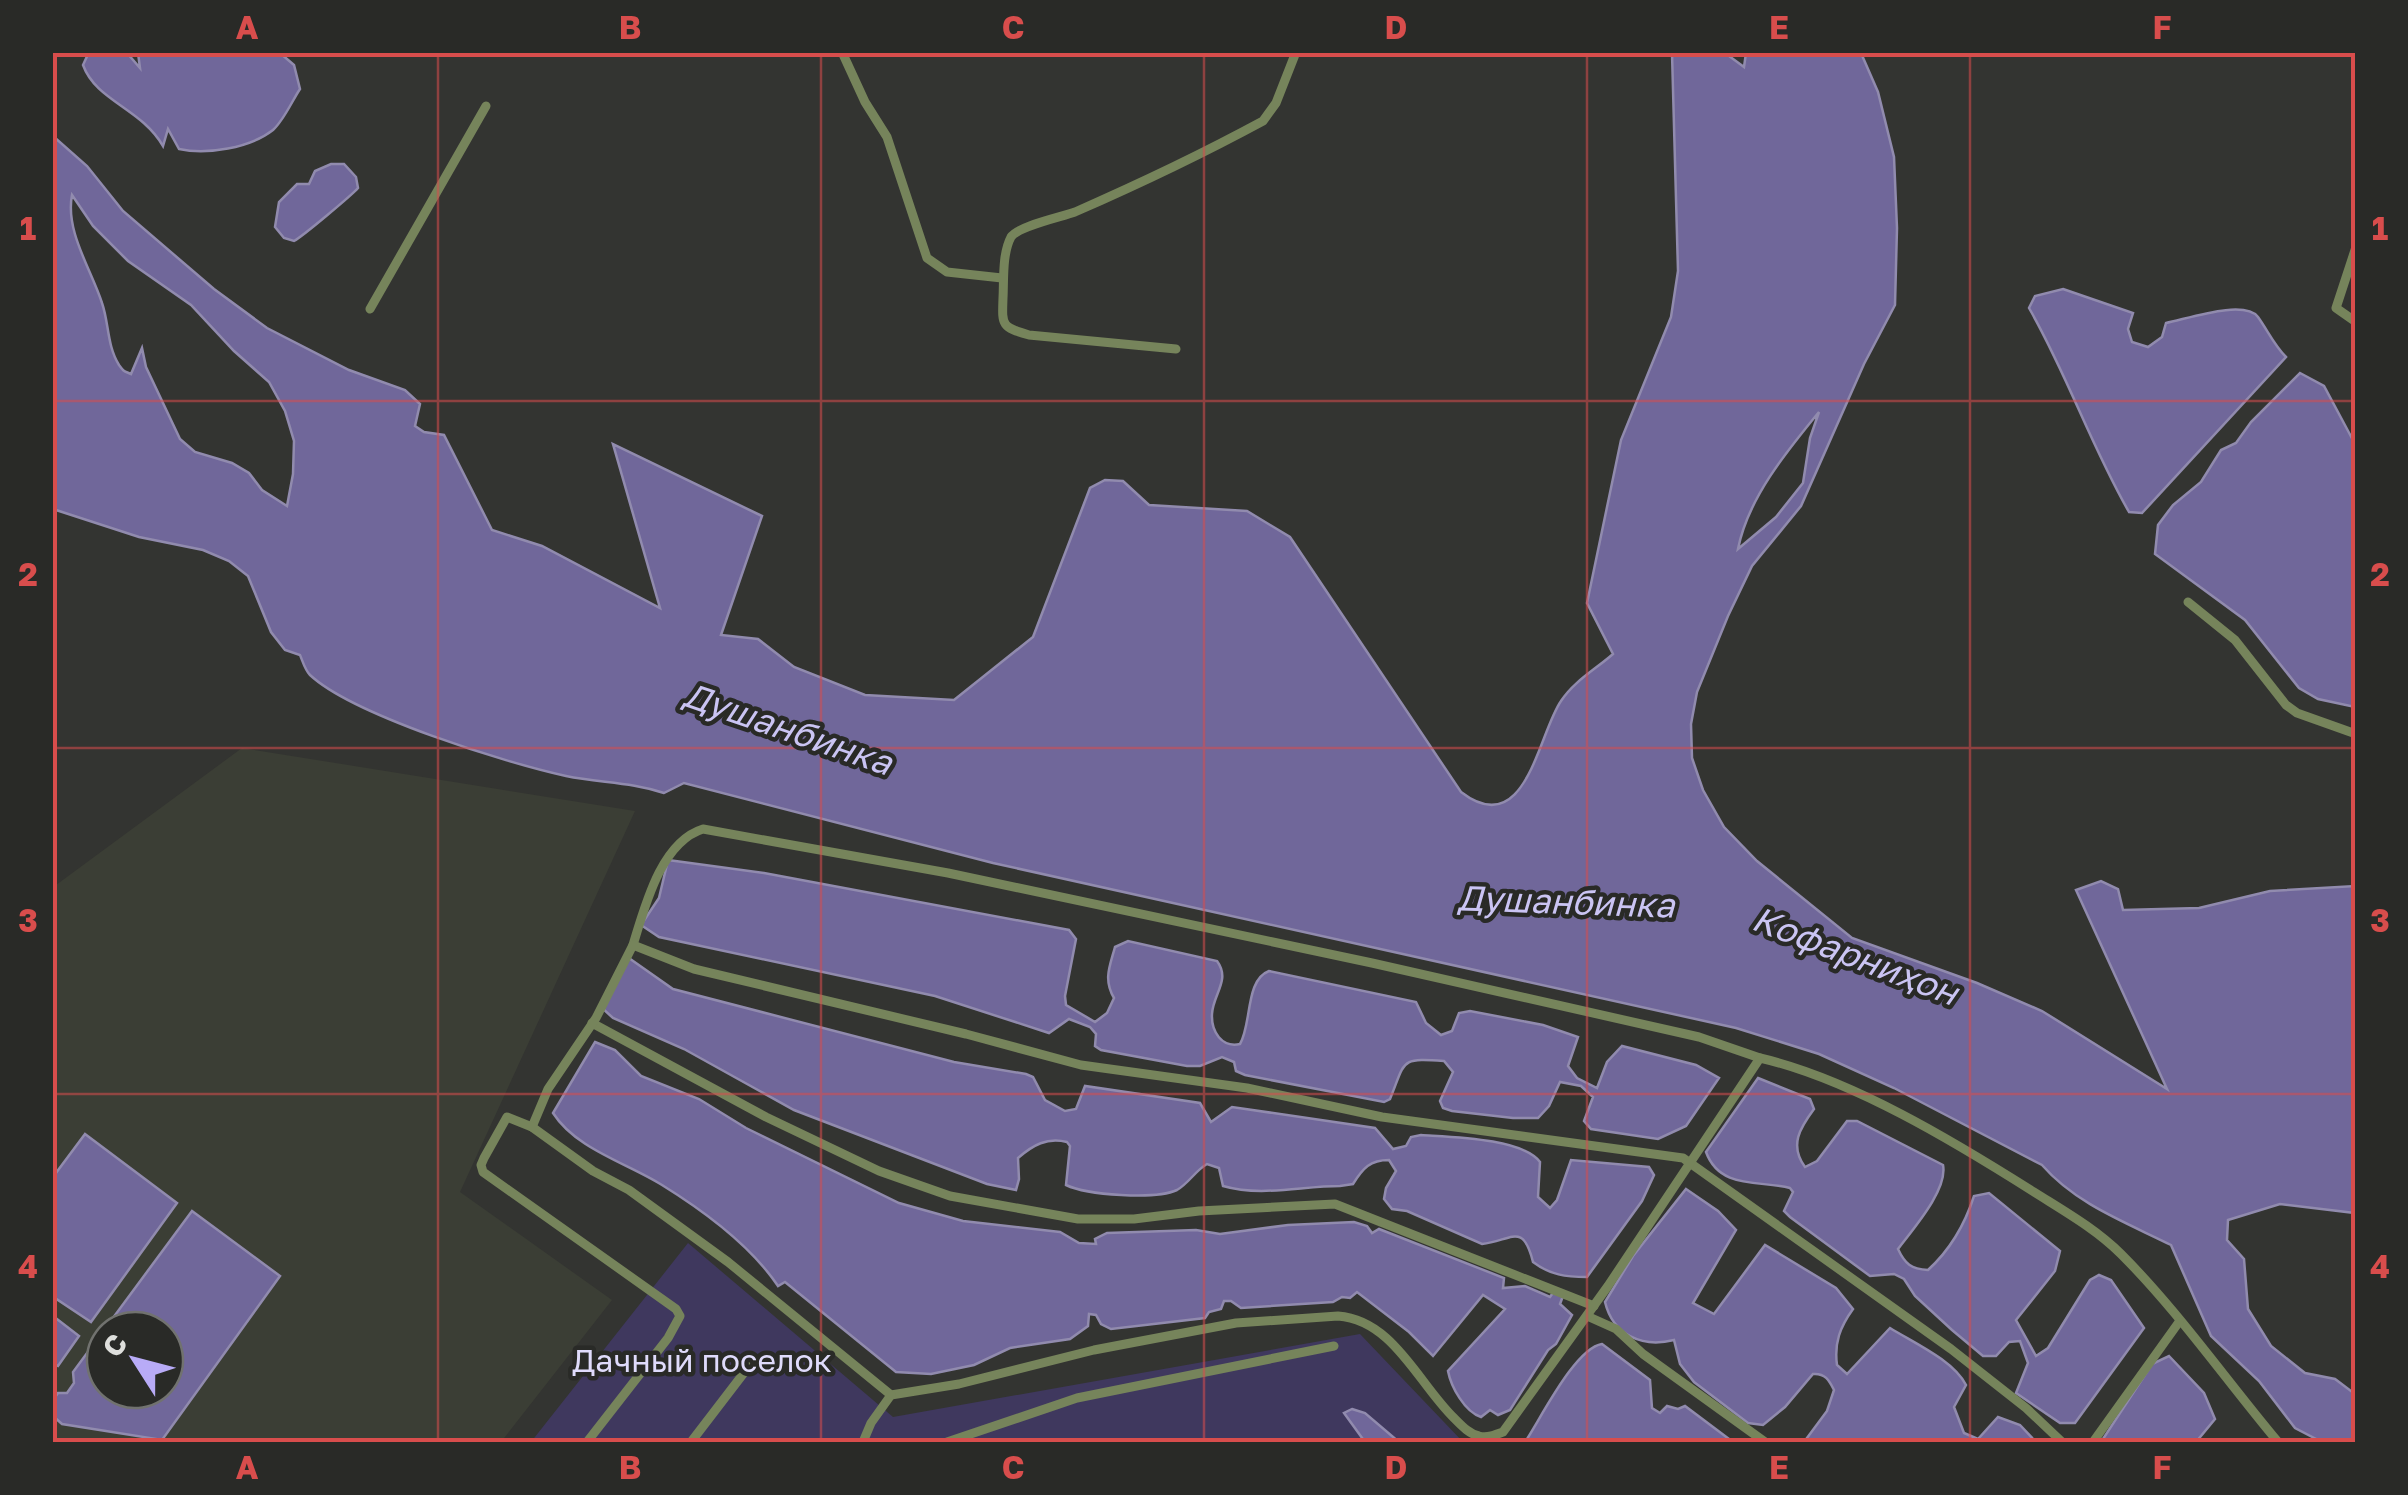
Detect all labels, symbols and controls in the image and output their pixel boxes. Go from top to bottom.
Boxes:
text: A [236,8,259,46]
text: B [619,8,641,46]
text: C [1002,8,1024,46]
text: D [1385,8,1407,46]
text: E [1769,8,1789,46]
text: F [2152,8,2172,46]
text: 1 [20,209,36,247]
text: 1 [2372,209,2388,247]
text: 2 [18,555,38,593]
text: 2 [2370,555,2390,593]
water label: Душанбинка [678,673,899,784]
water label: Душанбинка [1456,876,1676,926]
water label: Кофарниҳон [1747,897,1966,1014]
text: 3 [18,901,38,939]
text: 3 [2370,901,2390,939]
text: 4 [18,1247,38,1285]
text: 4 [2370,1247,2390,1285]
north arrow [85,1310,185,1410]
text: С [95,1327,134,1363]
park label: Дачный поселок [572,1341,832,1379]
text: A [236,1448,259,1486]
text: B [619,1448,641,1486]
text: C [1002,1448,1024,1486]
text: D [1385,1448,1407,1486]
text: E [1769,1448,1789,1486]
text: F [2152,1448,2172,1486]

